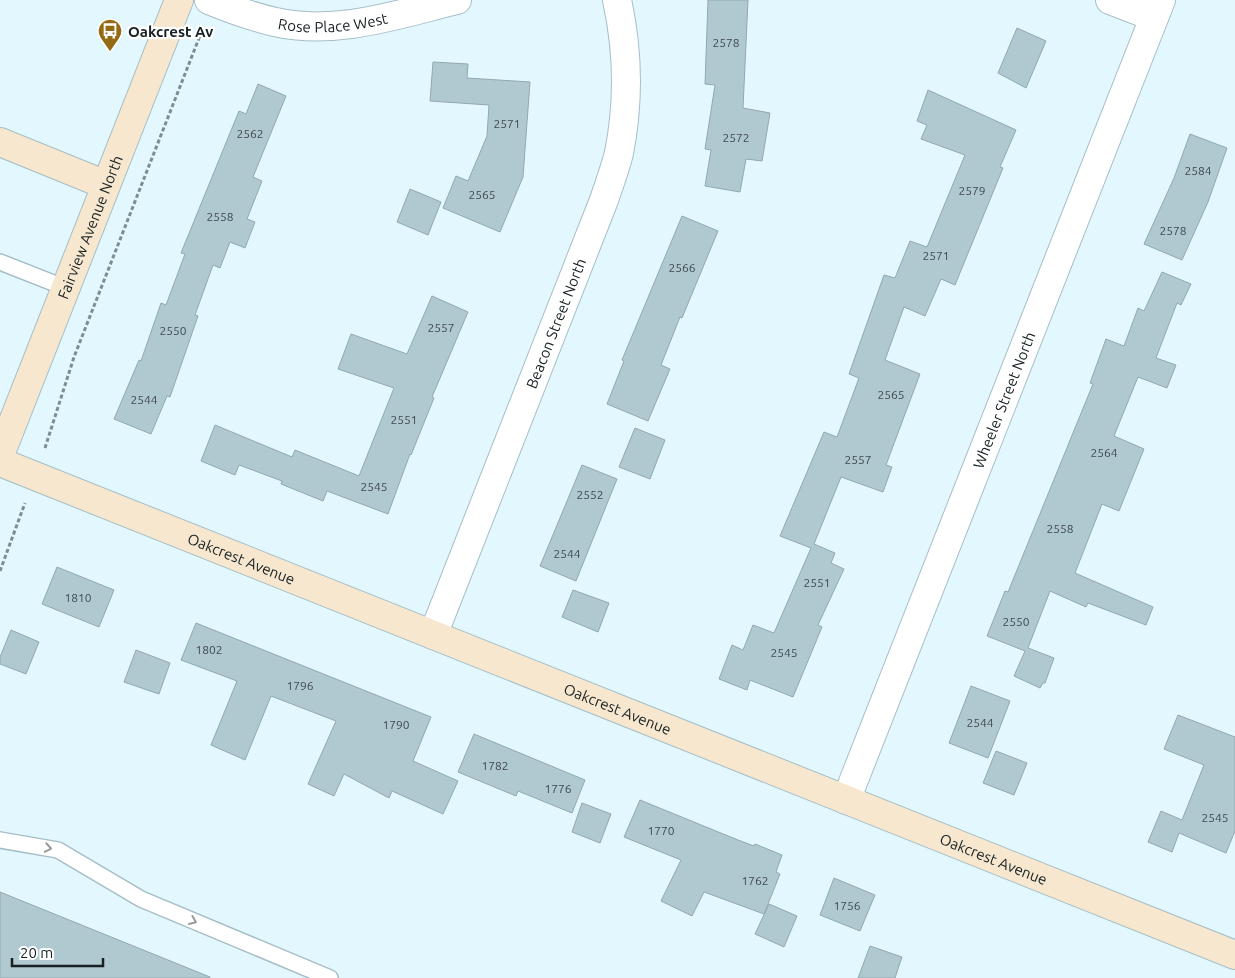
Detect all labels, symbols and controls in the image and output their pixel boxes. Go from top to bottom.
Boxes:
street label: Rose Place West [277,9,389,35]
bus stop icon: Oakcrest Av [97,18,123,52]
place label: Oakcrest Av [128,23,213,40]
house number: 2578 [712,36,740,49]
house number: 2571 [493,117,521,130]
house number: 2562 [236,127,264,140]
house number: 2572 [722,131,750,144]
street label: Fairview Avenue North [54,153,126,301]
house number: 2584 [1184,164,1212,177]
house number: 2579 [958,184,986,197]
house number: 2565 [468,188,496,201]
house number: 2558 [206,210,234,223]
house number: 2578 [1159,224,1187,237]
house number: 2571 [922,249,950,262]
street label: Beacon Street North [522,256,589,391]
house number: 2566 [668,261,696,274]
house number: 2557 [427,321,455,334]
house number: 2550 [159,324,187,337]
street label: Wheeler Street North [969,329,1038,471]
house number: 2565 [877,388,905,401]
house number: 2544 [130,393,158,406]
house number: 2551 [390,413,418,426]
house number: 2564 [1090,446,1118,459]
house number: 2557 [844,453,872,466]
house number: 2545 [360,480,388,493]
house number: 2552 [576,488,604,501]
house number: 2558 [1046,522,1074,535]
street label: Oakcrest Avenue [185,529,298,587]
house number: 2544 [553,547,581,560]
house number: 2551 [803,576,831,589]
house number: 1810 [64,591,92,604]
house number: 2550 [1002,615,1030,628]
house number: 1802 [195,643,223,656]
house number: 2545 [770,646,798,659]
house number: 1796 [286,679,314,692]
street label: Oakcrest Avenue [561,680,674,738]
house number: 2544 [966,716,994,729]
house number: 1790 [382,718,410,731]
house number: 1782 [481,759,509,772]
house number: 1776 [544,782,572,795]
house number: 2545 [1201,811,1229,824]
house number: 1770 [647,824,675,837]
street label: Oakcrest Avenue [938,830,1050,888]
one-way arrow [44,843,52,853]
house number: 1762 [741,874,769,887]
house number: 1756 [833,899,861,912]
one-way arrow [188,914,197,925]
scale bar [12,936,104,968]
text: 20 m [20,944,53,961]

